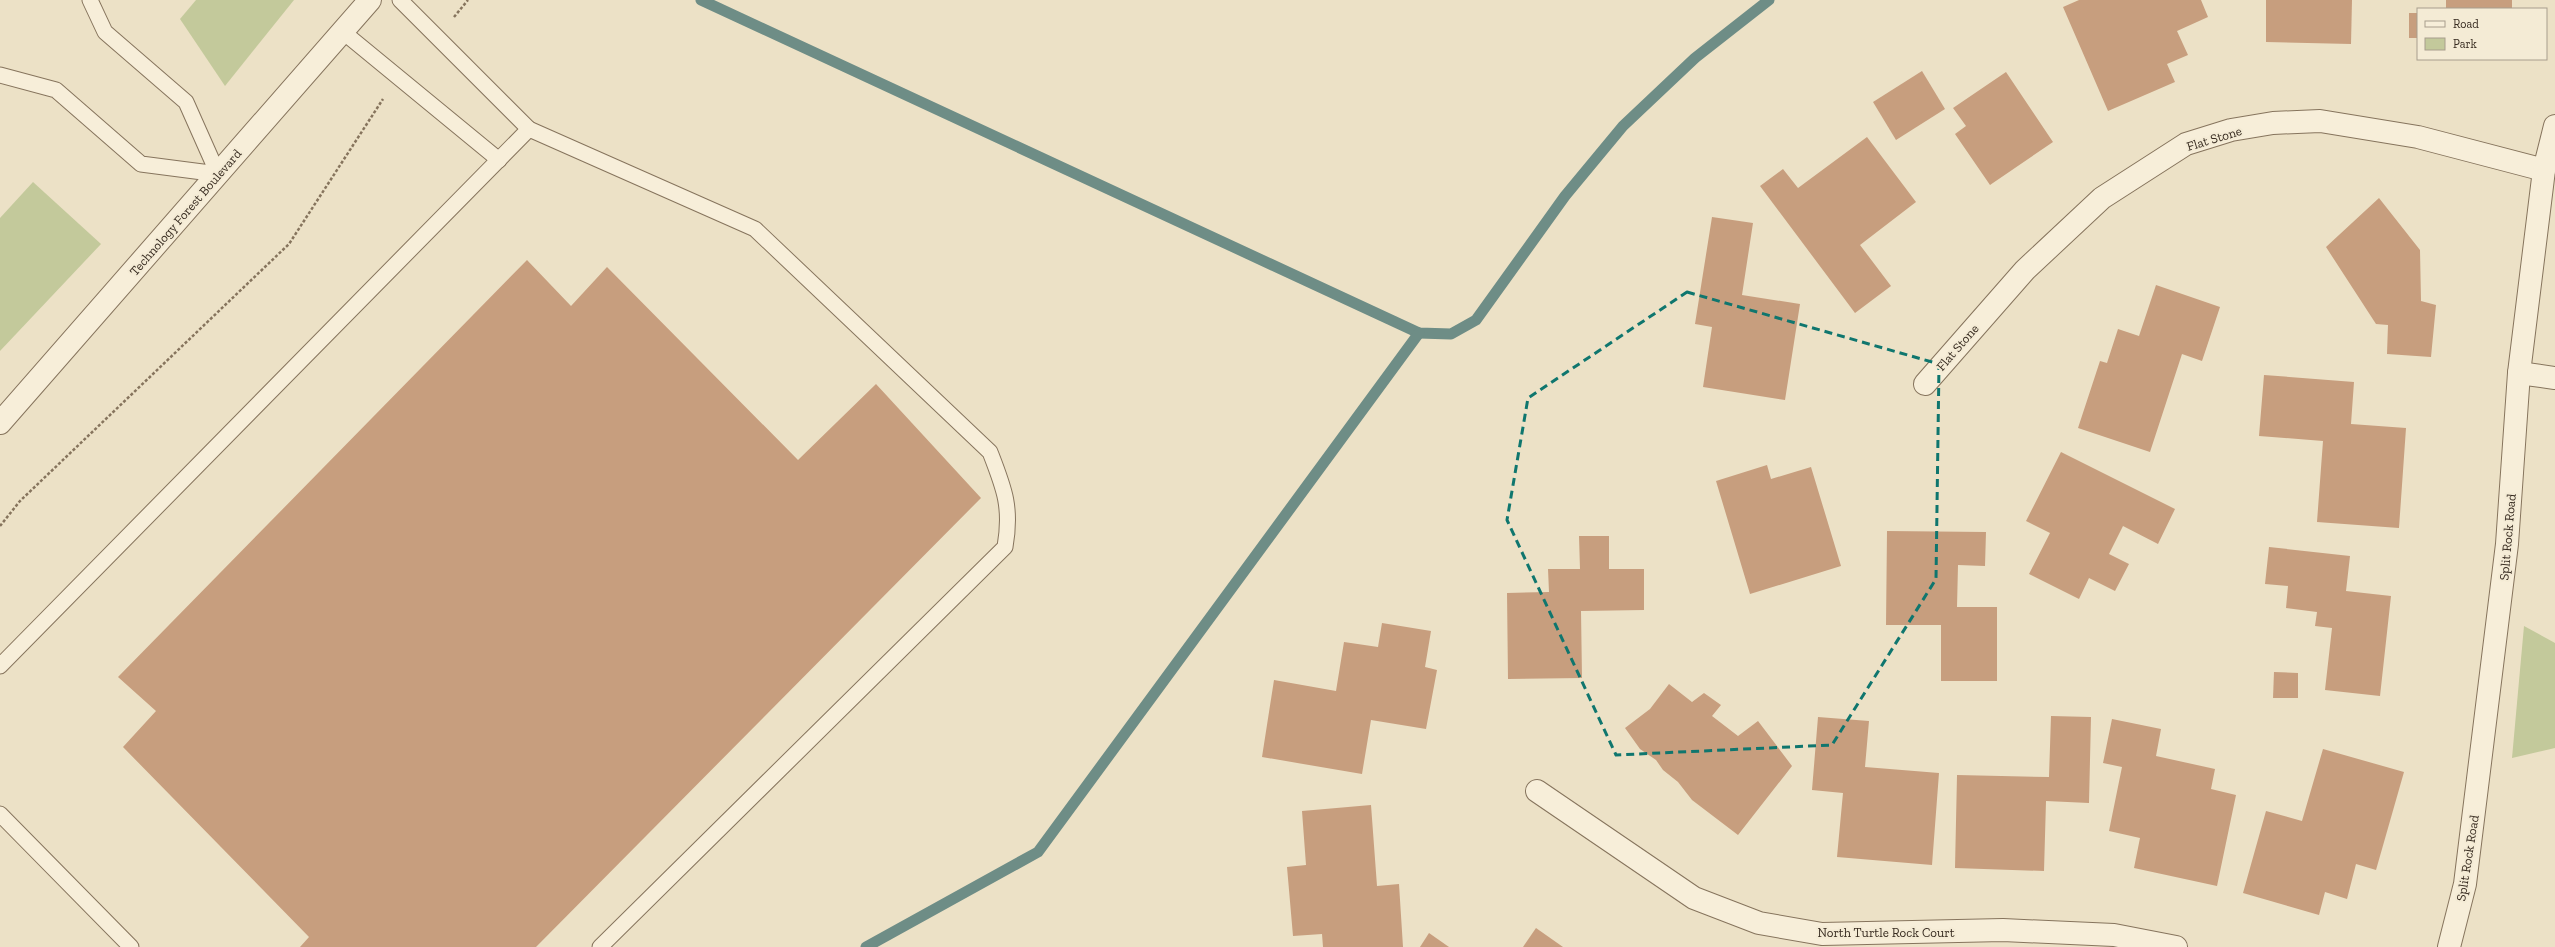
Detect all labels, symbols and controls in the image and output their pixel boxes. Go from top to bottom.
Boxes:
legend [2417,8,2547,60]
text: Road [2453,17,2479,31]
text: Park [2453,37,2478,51]
street label: Flat Stone [2185,123,2243,154]
street label: Technology Forest Boulevard [126,146,244,279]
street label: Flat Stone [1933,321,1982,374]
street label: Split Rock Road [2496,493,2519,581]
street label: Split Rock Road [2453,814,2482,902]
street label: North Turtle Rock Court [1817,925,1955,940]

